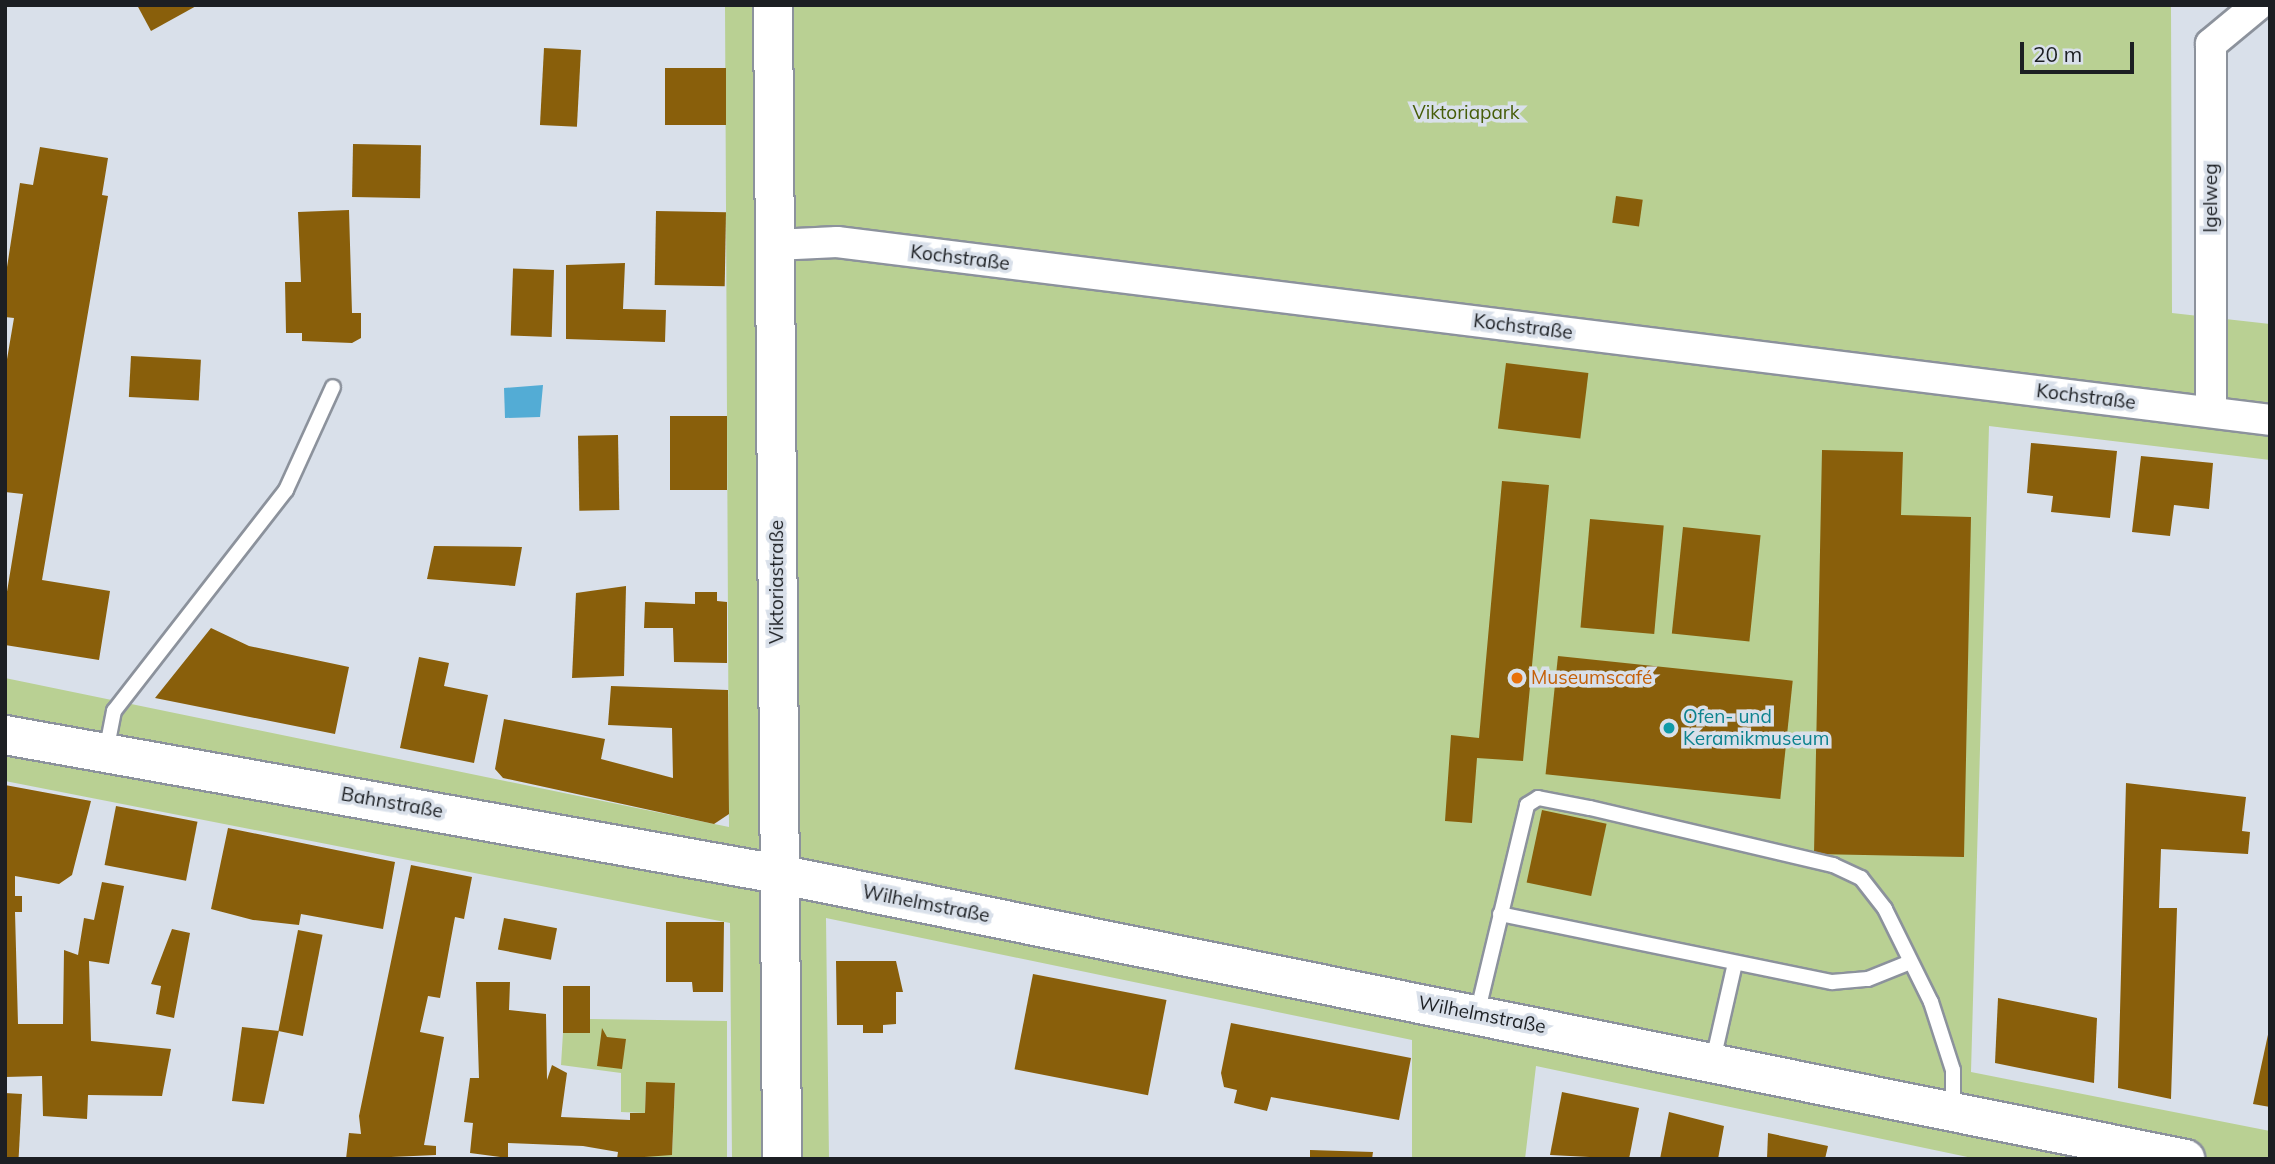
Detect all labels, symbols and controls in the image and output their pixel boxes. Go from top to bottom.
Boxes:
scale bar [2023,28,2137,72]
text: 20 m [2033,41,2082,67]
park label: Viktoriapark [1412,102,1520,124]
street label: Igelweg [2200,163,2222,233]
street label: Kochstraße [909,241,1011,275]
street label: Kochstraße [1472,310,1574,344]
street label: Kochstraße [2035,380,2137,414]
street label: Viktoriastraße [766,520,788,644]
place label: Museumscafé [1531,667,1652,689]
marker: Museumscafé [1509,670,1525,686]
place label: Ofen- und Keramikmuseum [1683,706,1829,750]
marker: Ofen- und Keramikmuseum [1661,720,1677,736]
street label: Bahnstraße [339,783,445,823]
street label: Wilhelmstraße [860,880,992,928]
street label: Wilhelmstraße [1416,991,1548,1039]

